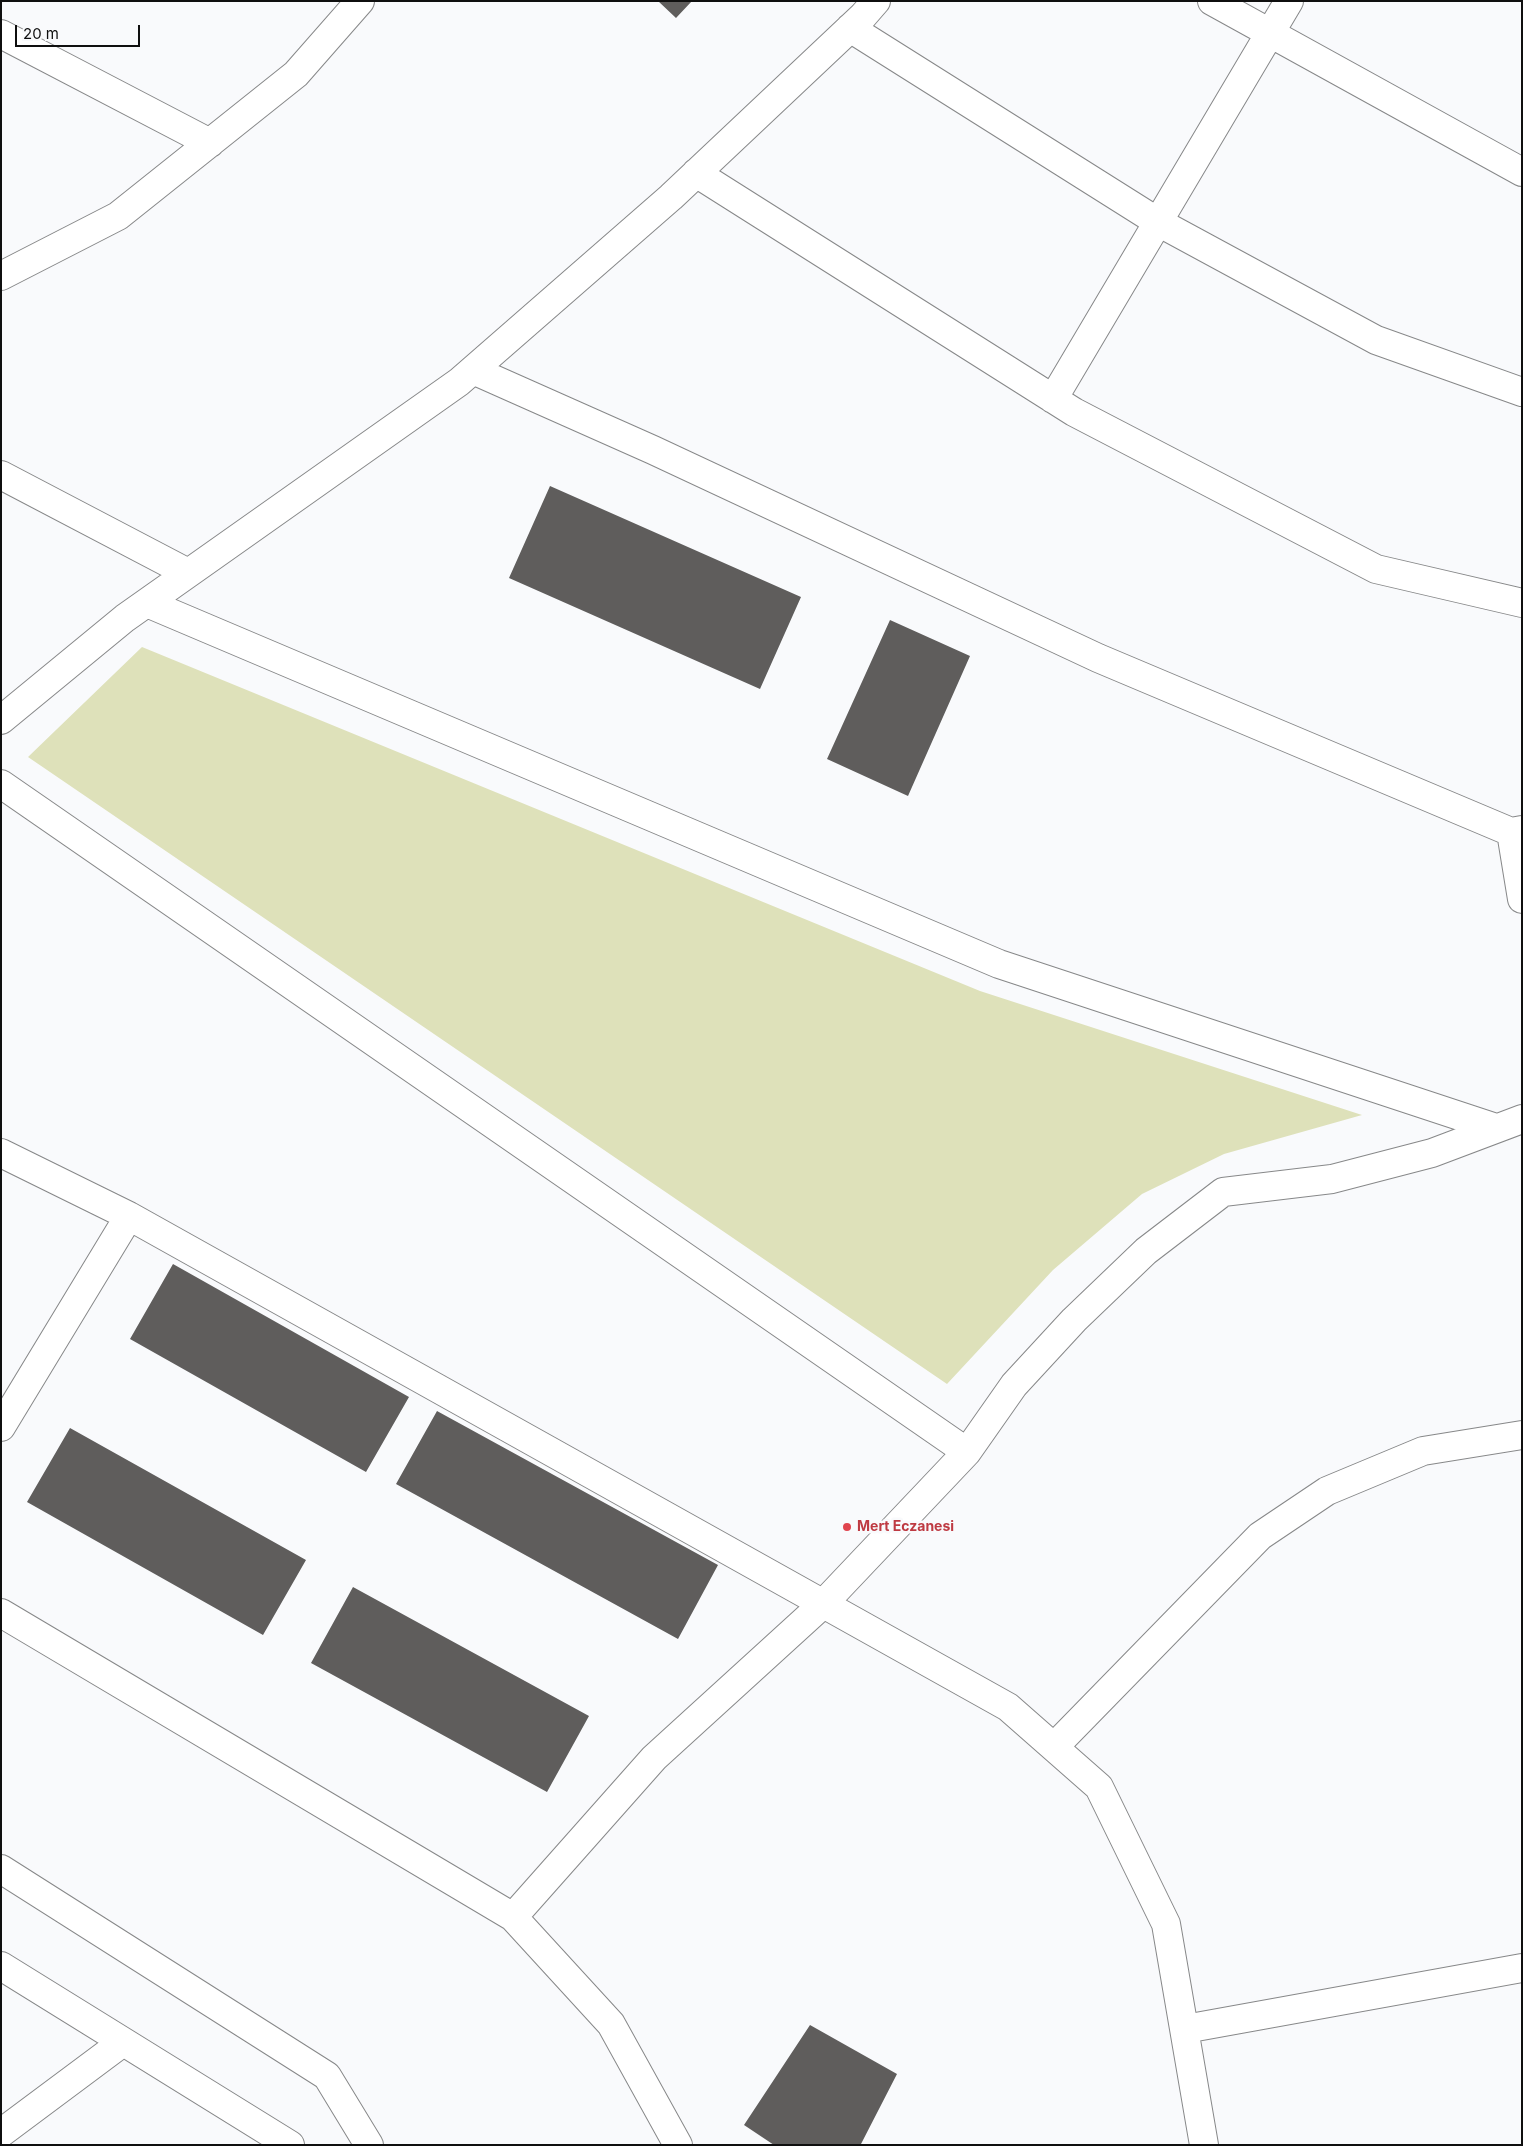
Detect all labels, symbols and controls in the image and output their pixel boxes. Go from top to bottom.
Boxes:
scale bar [18,15,142,47]
text: 20 m [23,24,59,43]
place label: Mert Eczanesi [857,1519,954,1535]
marker: Mert Eczanesi [841,1521,853,1533]

